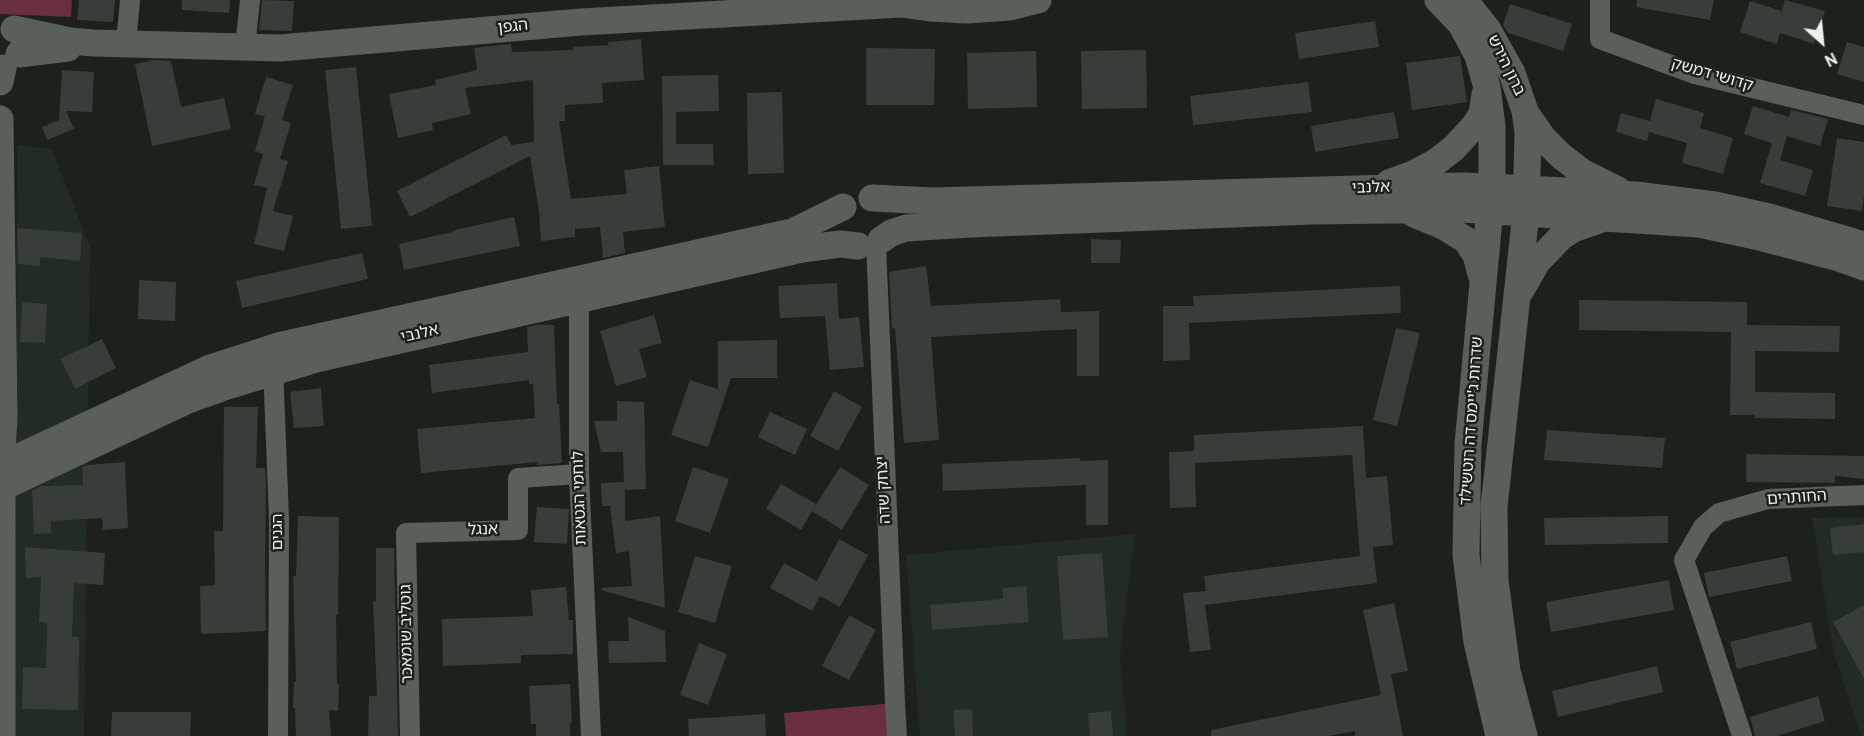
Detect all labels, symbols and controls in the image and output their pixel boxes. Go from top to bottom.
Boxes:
north arrow [1792,12,1852,72]
street label: הגפן [497,17,529,39]
street label: ברון הירש [1482,32,1528,100]
text: N [1821,47,1840,70]
street label: קדושי דמשק [1669,55,1755,97]
street label: אלנבי [1352,179,1390,199]
street label: אלנבי [399,321,441,349]
street label: שדרות ג'יימס דה רוטשילד [1458,336,1488,506]
street label: לוחמי הגטאות [570,450,592,546]
street label: יצחק שדה [874,456,896,524]
street label: החותרים [1766,487,1828,511]
street label: הגנים [269,513,289,551]
street label: אנגל [468,521,498,541]
street label: גוטליב שומאכר [398,584,418,684]

